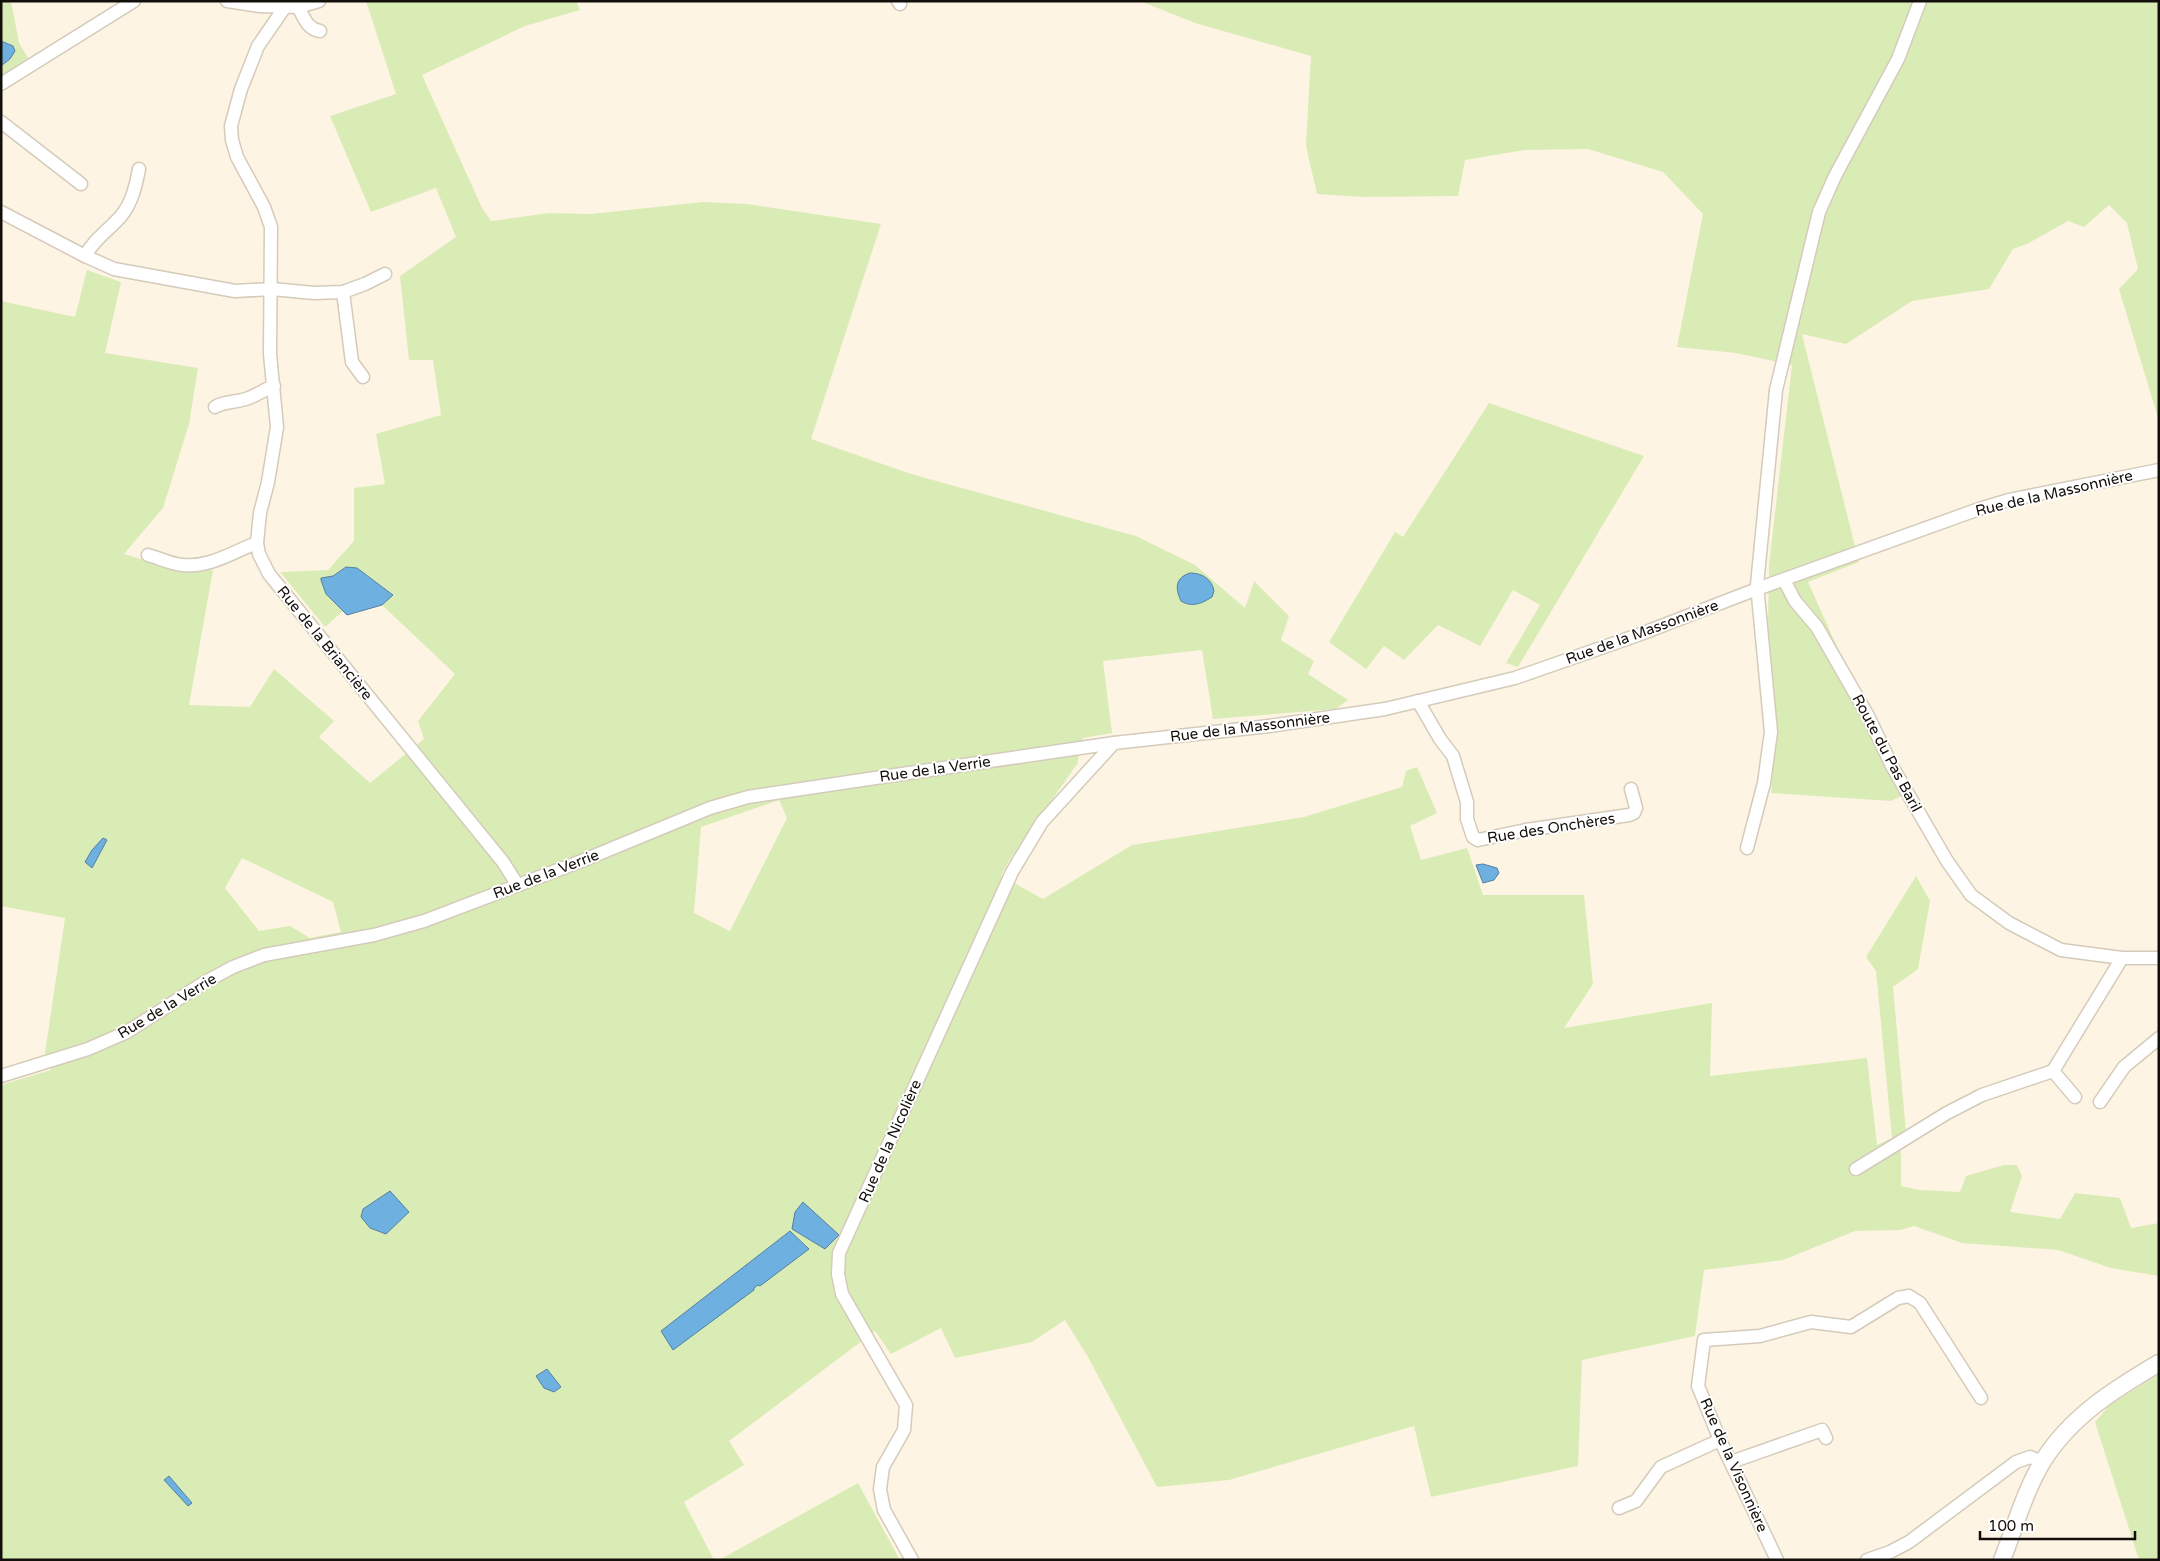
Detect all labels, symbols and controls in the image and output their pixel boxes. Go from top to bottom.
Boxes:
street label: Rue de la Massonnière [1974,466,2134,520]
street label: Rue de la Briancière [273,582,377,704]
street label: Rue de la Massonnière [1563,596,1721,668]
street label: Route du Pas Baril [1848,691,1926,815]
street label: Rue de la Massonnière [1169,708,1331,746]
street label: Rue de la Verrie [878,752,992,786]
street label: Rue des Onchères [1486,809,1616,847]
street label: Rue de la Verrie [491,846,601,902]
street label: Rue de la Verrie [114,969,220,1043]
street label: Rue de la Nicolière [855,1077,925,1205]
street label: Rue de la Visonnière [1696,1395,1772,1535]
scale bar [1980,1508,2135,1540]
text: 100 m [1988,1517,2034,1535]

